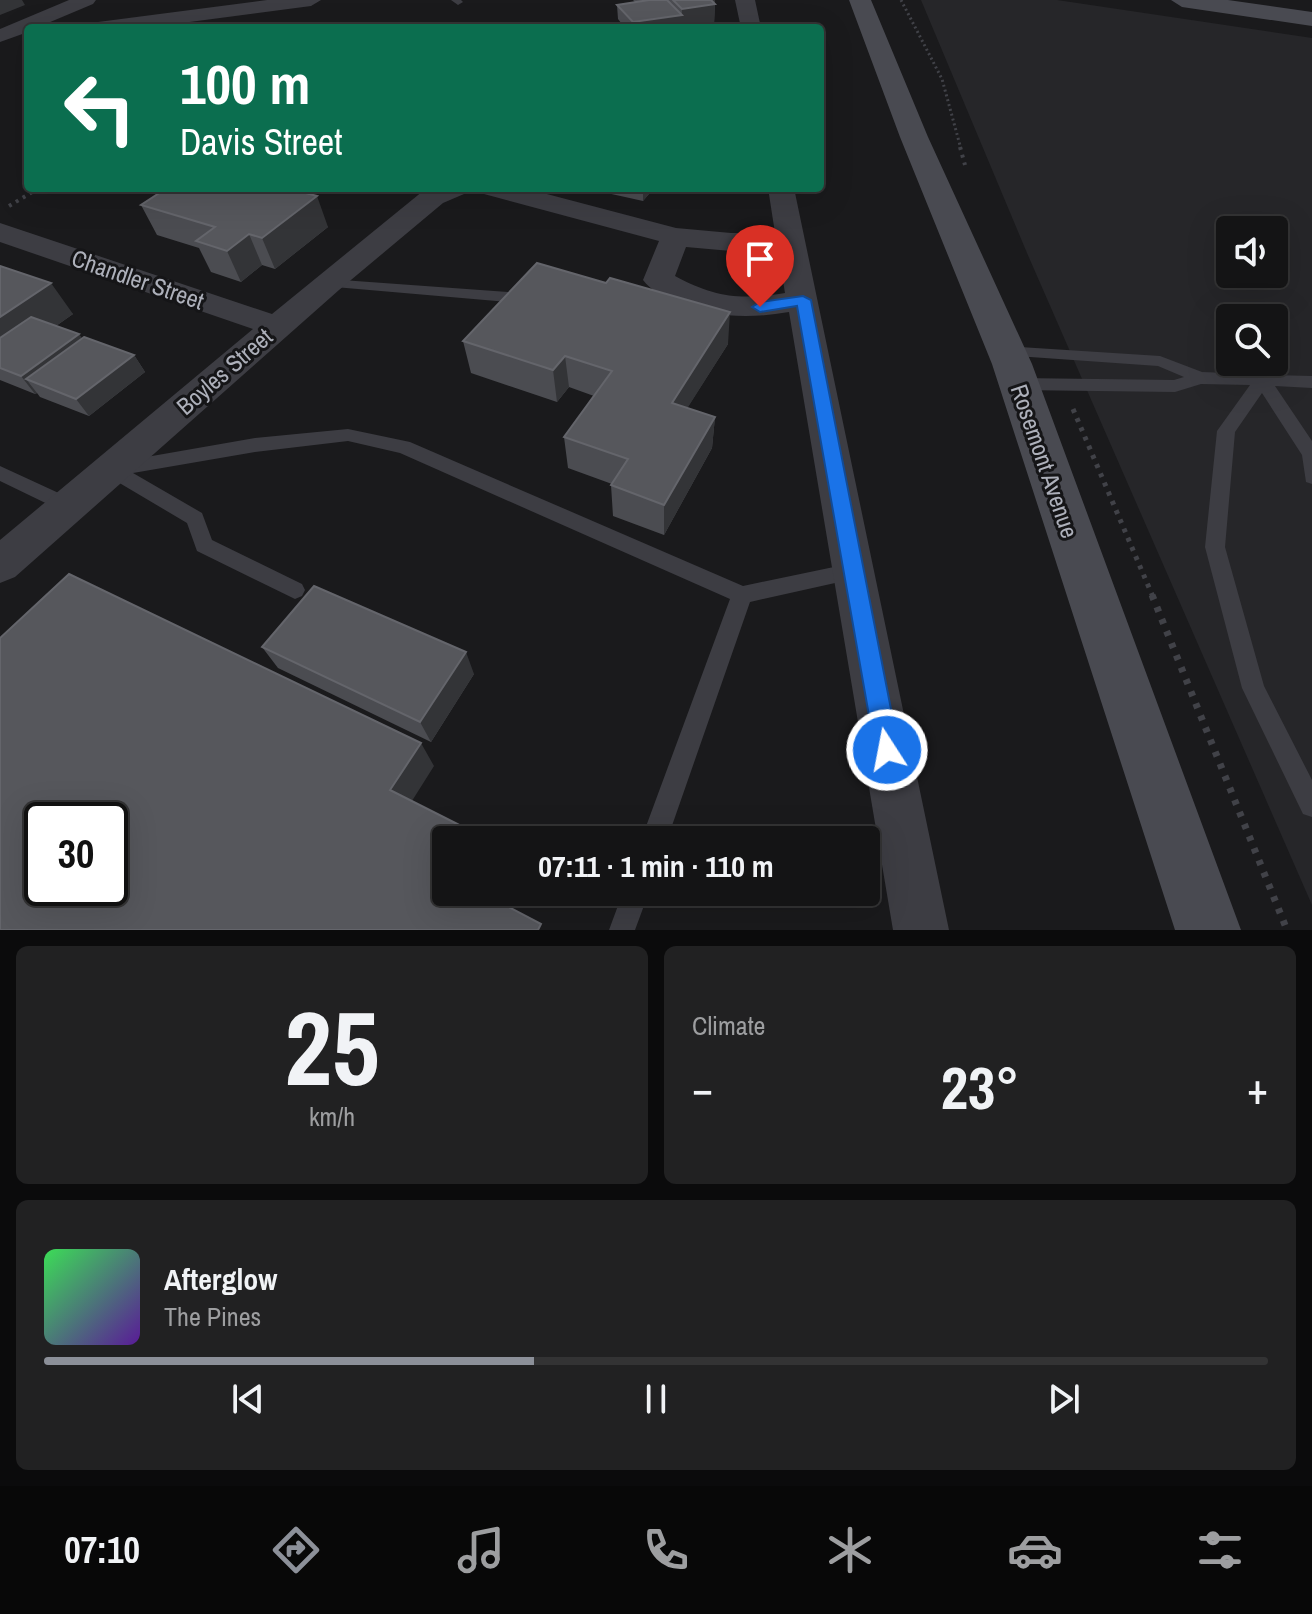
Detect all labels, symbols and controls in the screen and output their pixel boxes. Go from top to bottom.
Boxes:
text: 100 m [180,46,310,121]
icon: left [48,56,152,160]
text: Davis Street [180,118,342,166]
map controls [1216,216,1288,376]
button: sound [1216,216,1288,288]
pin [726,225,794,307]
icon: arrive [738,237,782,281]
street label: Chandler Street [68,241,209,317]
button: search [1216,304,1288,376]
street label: Boyles Street [169,320,279,421]
street label: Rosemont Avenue [1004,380,1086,542]
position arrow [845,708,929,792]
speed limit sign: 30 [24,802,128,906]
text: 07:11 · 1 min · 110 m [538,846,774,886]
text: 25 [285,977,379,1117]
text: Climate [692,1008,765,1043]
text: 23° [941,1047,1019,1128]
text: − [692,1058,713,1118]
text: + [1247,1058,1268,1118]
text: km/h [309,1099,355,1134]
text: Afterglow [164,1259,277,1299]
text: The Pines [164,1299,261,1334]
icon: previous [226,1377,270,1421]
icon: pause [634,1377,678,1421]
icon: next [1042,1377,1086,1421]
icon: directions [268,1522,324,1578]
icon: music [453,1522,509,1578]
icon: phone [638,1522,694,1578]
icon: climate [822,1522,878,1578]
icon: car [1007,1522,1063,1578]
icon: filters [1192,1522,1248,1578]
text: 07:10 [64,1526,140,1574]

